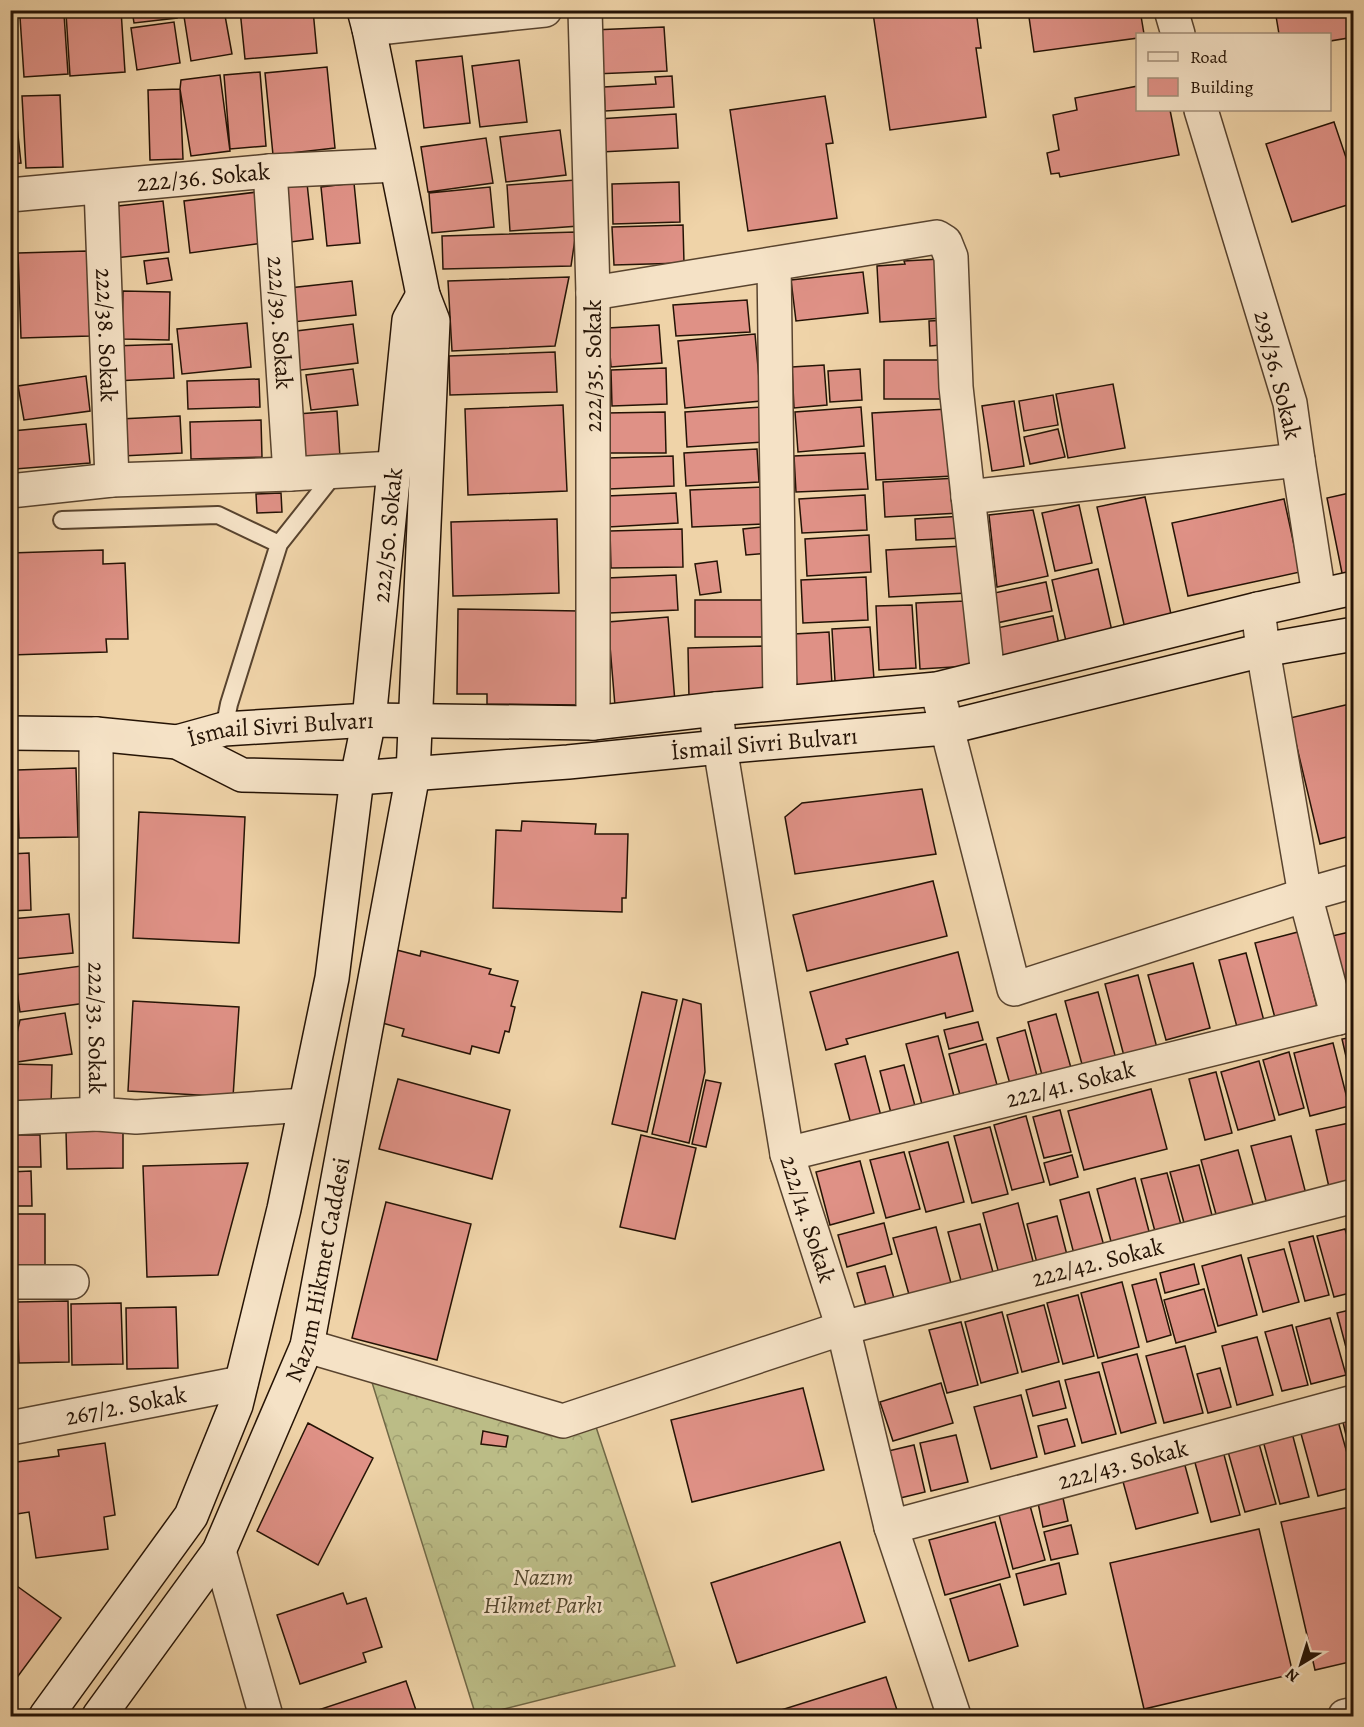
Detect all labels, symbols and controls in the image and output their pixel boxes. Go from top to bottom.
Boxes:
legend [1136,33,1331,111]
text: Road [1190,45,1228,69]
text: Building [1190,75,1254,99]
street label: 222/36. Sokak [135,155,271,199]
street label: 222/39. Sokak [260,255,300,390]
street label: 222/38. Sokak [88,267,125,403]
street label: 222/35. Sokak [577,300,609,432]
street label: 293/36. Sokak [1247,307,1309,443]
street label: 222/50. Sokak [365,466,410,604]
street label: İsmail Sivri Bulvarı [183,704,374,754]
street label: İsmail Sivri Bulvarı [669,719,859,768]
street label: 222/33. Sokak [81,962,113,1094]
street label: 222/41. Sokak [1003,1053,1138,1115]
street label: 222/14. Sokak [773,1151,843,1287]
street label: Nazım Hikmet Caddesi [277,1155,358,1387]
street label: 222/42. Sokak [1029,1230,1167,1295]
street label: 267/2. Sokak [63,1378,189,1433]
street label: 222/43. Sokak [1054,1432,1191,1497]
park label: Nazım Hikmet Parkı [483,1561,603,1621]
north arrow [1271,1634,1331,1694]
text: N [1281,1663,1304,1687]

